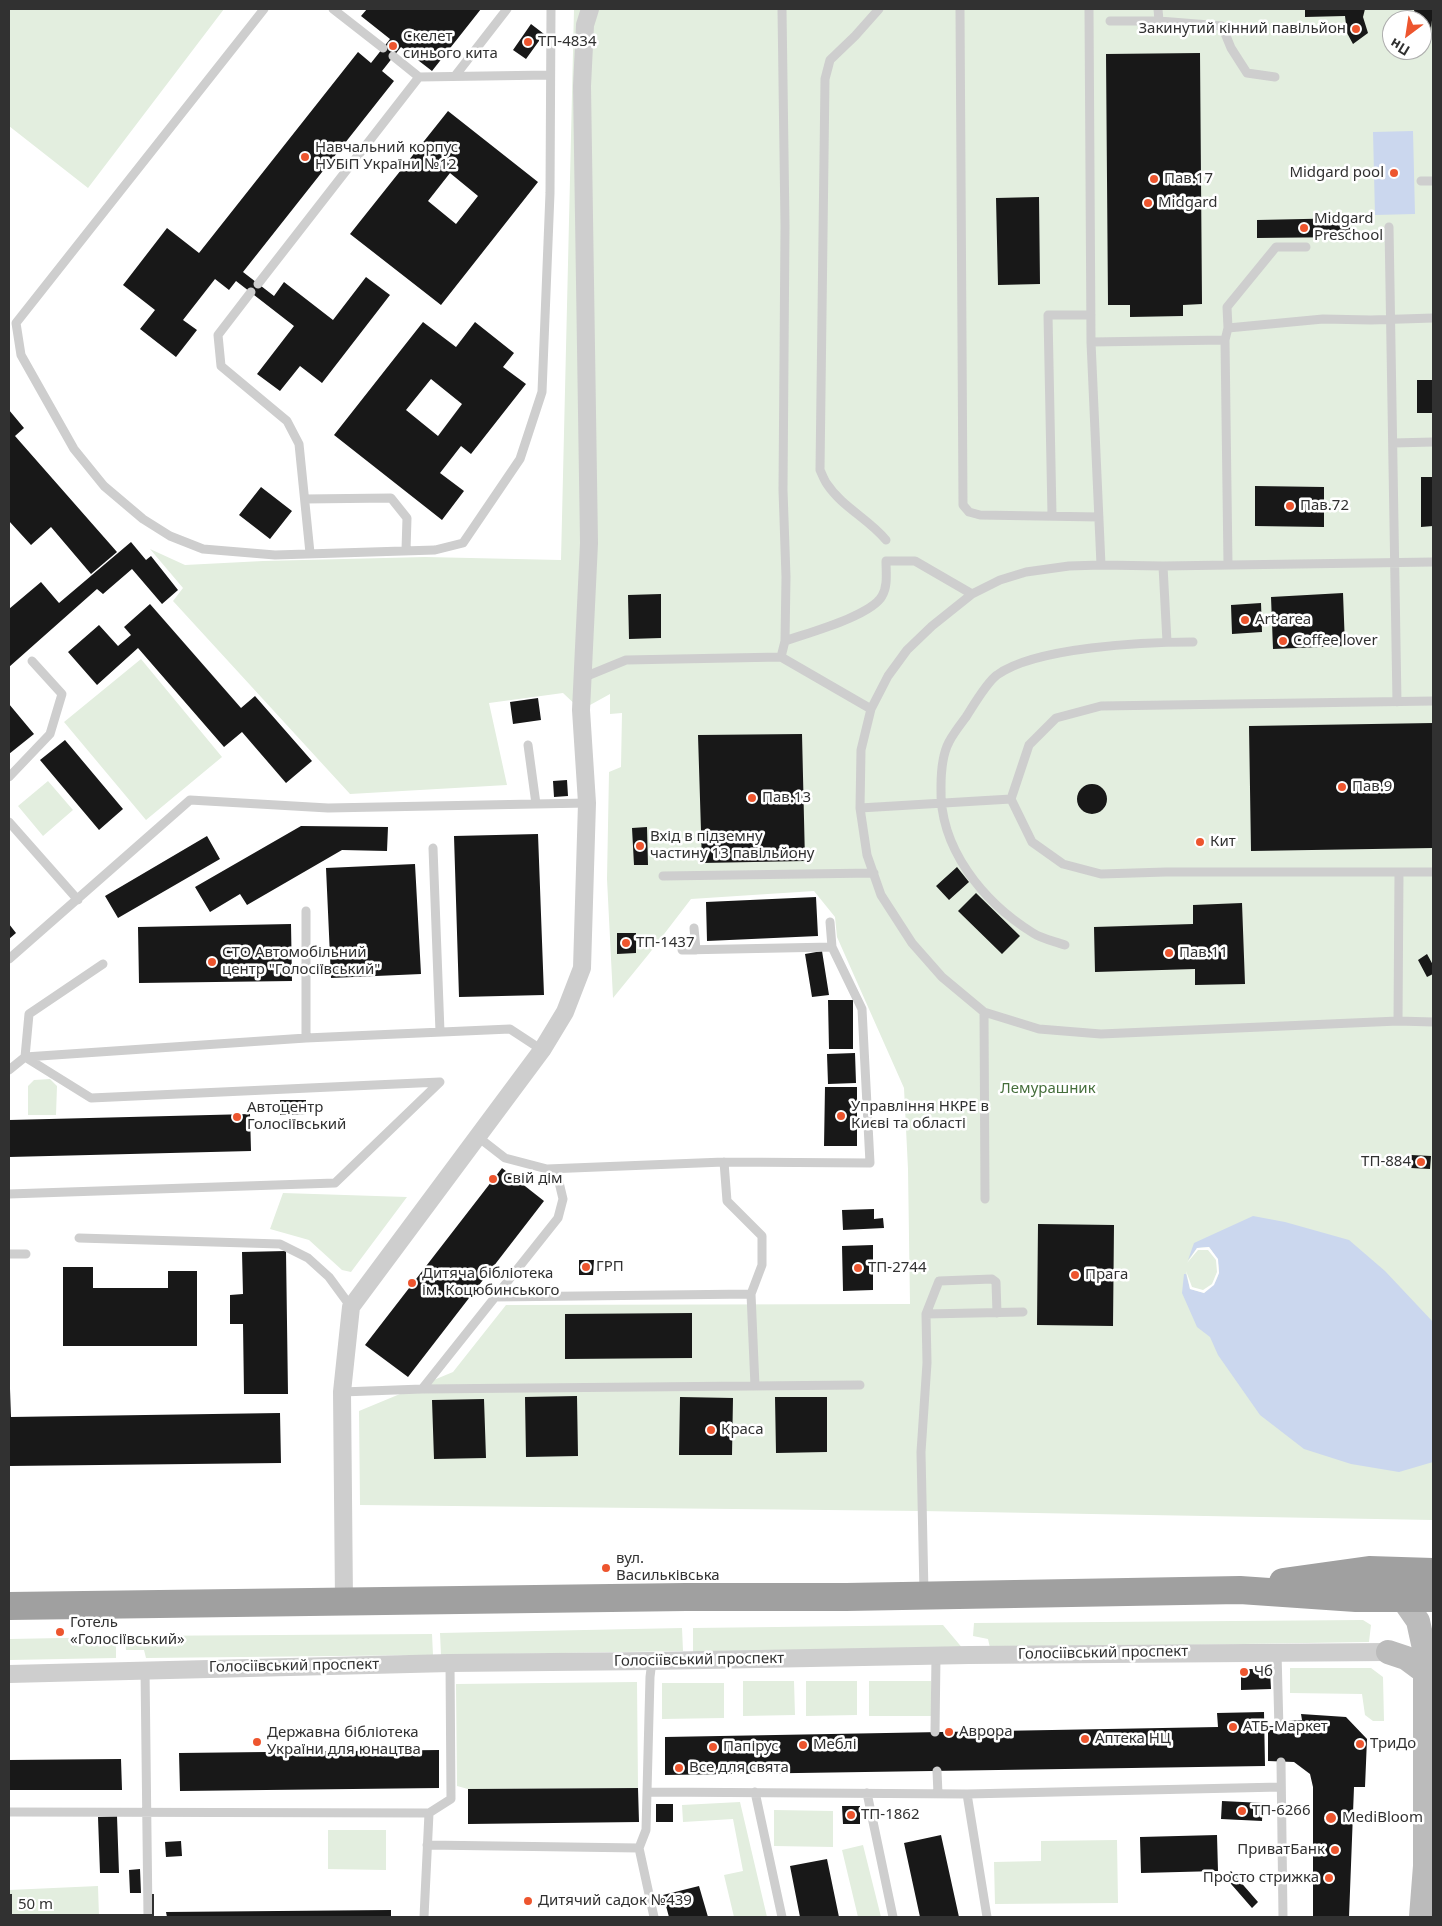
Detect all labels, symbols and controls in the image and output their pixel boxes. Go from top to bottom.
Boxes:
north arrow [1382,10,1432,60]
place label: Закинутий кінний павільйон [1138,20,1346,38]
marker: Закинутий кінний павільйон [1350,23,1362,35]
place label: Скелет синього кита [403,28,498,63]
place label: ТП-4834 [538,33,596,51]
text: Пн [1386,34,1413,61]
marker: ТП-4834 [522,36,534,48]
marker: Скелет синього кита [387,40,399,52]
place label: Навчальний корпус НУБіП України №12 [315,139,458,174]
marker: Навчальний корпус НУБіП України №12 [299,151,311,163]
place label: Midgard pool [1289,164,1384,182]
marker: Midgard pool [1388,167,1400,179]
place label: Пав.17 [1164,170,1213,188]
marker: Пав.17 [1148,173,1160,185]
place label: Midgard [1158,194,1217,212]
marker: Midgard [1142,197,1154,209]
place label: Midgard Preschool [1314,210,1383,245]
marker: Midgard Preschool [1298,222,1310,234]
place label: Пав.72 [1300,497,1349,515]
marker: Пав.72 [1284,500,1296,512]
place label: Art area [1255,611,1311,629]
marker: Art area [1239,614,1251,626]
place label: Coffee lover [1293,632,1378,650]
marker: Coffee lover [1277,635,1289,647]
place label: Пав.9 [1352,778,1392,796]
marker: Пав.9 [1336,781,1348,793]
place label: Пав.13 [762,789,811,807]
marker: Пав.13 [746,792,758,804]
place label: Вхід в підземну частину 13 павільйону [650,828,814,863]
place label: Кит [1210,833,1236,851]
marker: Кит [1194,836,1206,848]
marker: Вхід в підземну частину 13 павільйону [634,840,646,852]
place label: ТП-1437 [636,934,694,952]
marker: ТП-1437 [620,937,632,949]
place label: СТО Автомобільний центр "Голосіївський" [222,944,380,979]
place label: Пав.11 [1179,944,1228,962]
marker: Пав.11 [1163,947,1175,959]
marker: СТО Автомобільний центр "Голосіївський" [206,956,218,968]
park label: Лемурашник [1000,1080,1096,1098]
place label: Управління НКРЕ в Києві та області [851,1098,989,1133]
place label: Автоцентр Голосіївський [247,1099,346,1134]
marker: Управління НКРЕ в Києві та області [835,1110,847,1122]
marker: Автоцентр Голосіївський [231,1111,243,1123]
place label: ТП-884 [1361,1153,1411,1171]
marker: ТП-884 [1415,1156,1427,1168]
place label: Свій дім [503,1170,563,1188]
marker: Свій дім [487,1173,499,1185]
place label: ГРП [596,1258,624,1276]
place label: ТП-2744 [868,1259,926,1277]
marker: ГРП [580,1261,592,1273]
marker: ТП-2744 [852,1262,864,1274]
place label: Дитяча бібліотека ім. Коцюбинського [422,1265,559,1300]
place label: Прага [1085,1266,1128,1284]
marker: Прага [1069,1269,1081,1281]
marker: Дитяча бібліотека ім. Коцюбинського [406,1277,418,1289]
place label: Краса [721,1421,764,1439]
marker: Краса [705,1424,717,1436]
place label: вул. Васильківська [616,1550,720,1585]
marker: вул. Васильківська [600,1562,612,1574]
place label: Готель «Голосіївський» [70,1614,185,1649]
marker: Готель «Голосіївський» [54,1626,66,1638]
street label: Голосіївський проспект [1018,1643,1188,1663]
street label: Голосіївський проспект [614,1650,784,1670]
street label: Голосіївський проспект [209,1656,379,1676]
place label: Чб [1254,1663,1273,1681]
marker: Чб [1238,1666,1250,1678]
place label: АТБ-Маркет [1243,1718,1328,1736]
marker: АТБ-Маркет [1227,1721,1239,1733]
place label: Аврора [959,1723,1013,1741]
place label: Державна бібліотека України для юнацтва [267,1724,421,1759]
marker: Аврора [943,1726,955,1738]
place label: Аптека НЦ [1095,1730,1171,1748]
marker: Аптека НЦ [1079,1733,1091,1745]
place label: ТриДо [1370,1735,1416,1753]
marker: Державна бібліотека України для юнацтва [251,1736,263,1748]
place label: Меблі [813,1736,856,1754]
place label: Папірус [723,1738,779,1756]
marker: ТриДо [1354,1738,1366,1750]
marker: Меблі [797,1739,809,1751]
marker: Папірус [707,1741,719,1753]
place label: Все для свята [689,1759,789,1777]
marker: Все для свята [673,1762,685,1774]
place label: ТП-6266 [1252,1802,1310,1820]
marker: ТП-6266 [1236,1805,1248,1817]
place label: ТП-1862 [861,1806,919,1824]
marker: ТП-1862 [845,1809,857,1821]
place label: MediBloom [1342,1809,1423,1827]
marker: MediBloom [1324,1811,1338,1825]
place label: ПриватБанк [1237,1841,1325,1859]
marker: ПриватБанк [1329,1844,1341,1856]
place label: Просто стрижка [1203,1869,1319,1887]
marker: Просто стрижка [1323,1872,1335,1884]
scale bar [12,1884,156,1916]
place label: Дитячий садок №439 [538,1892,692,1910]
text: 50 m [18,1893,53,1913]
marker: Дитячий садок №439 [522,1895,534,1907]

